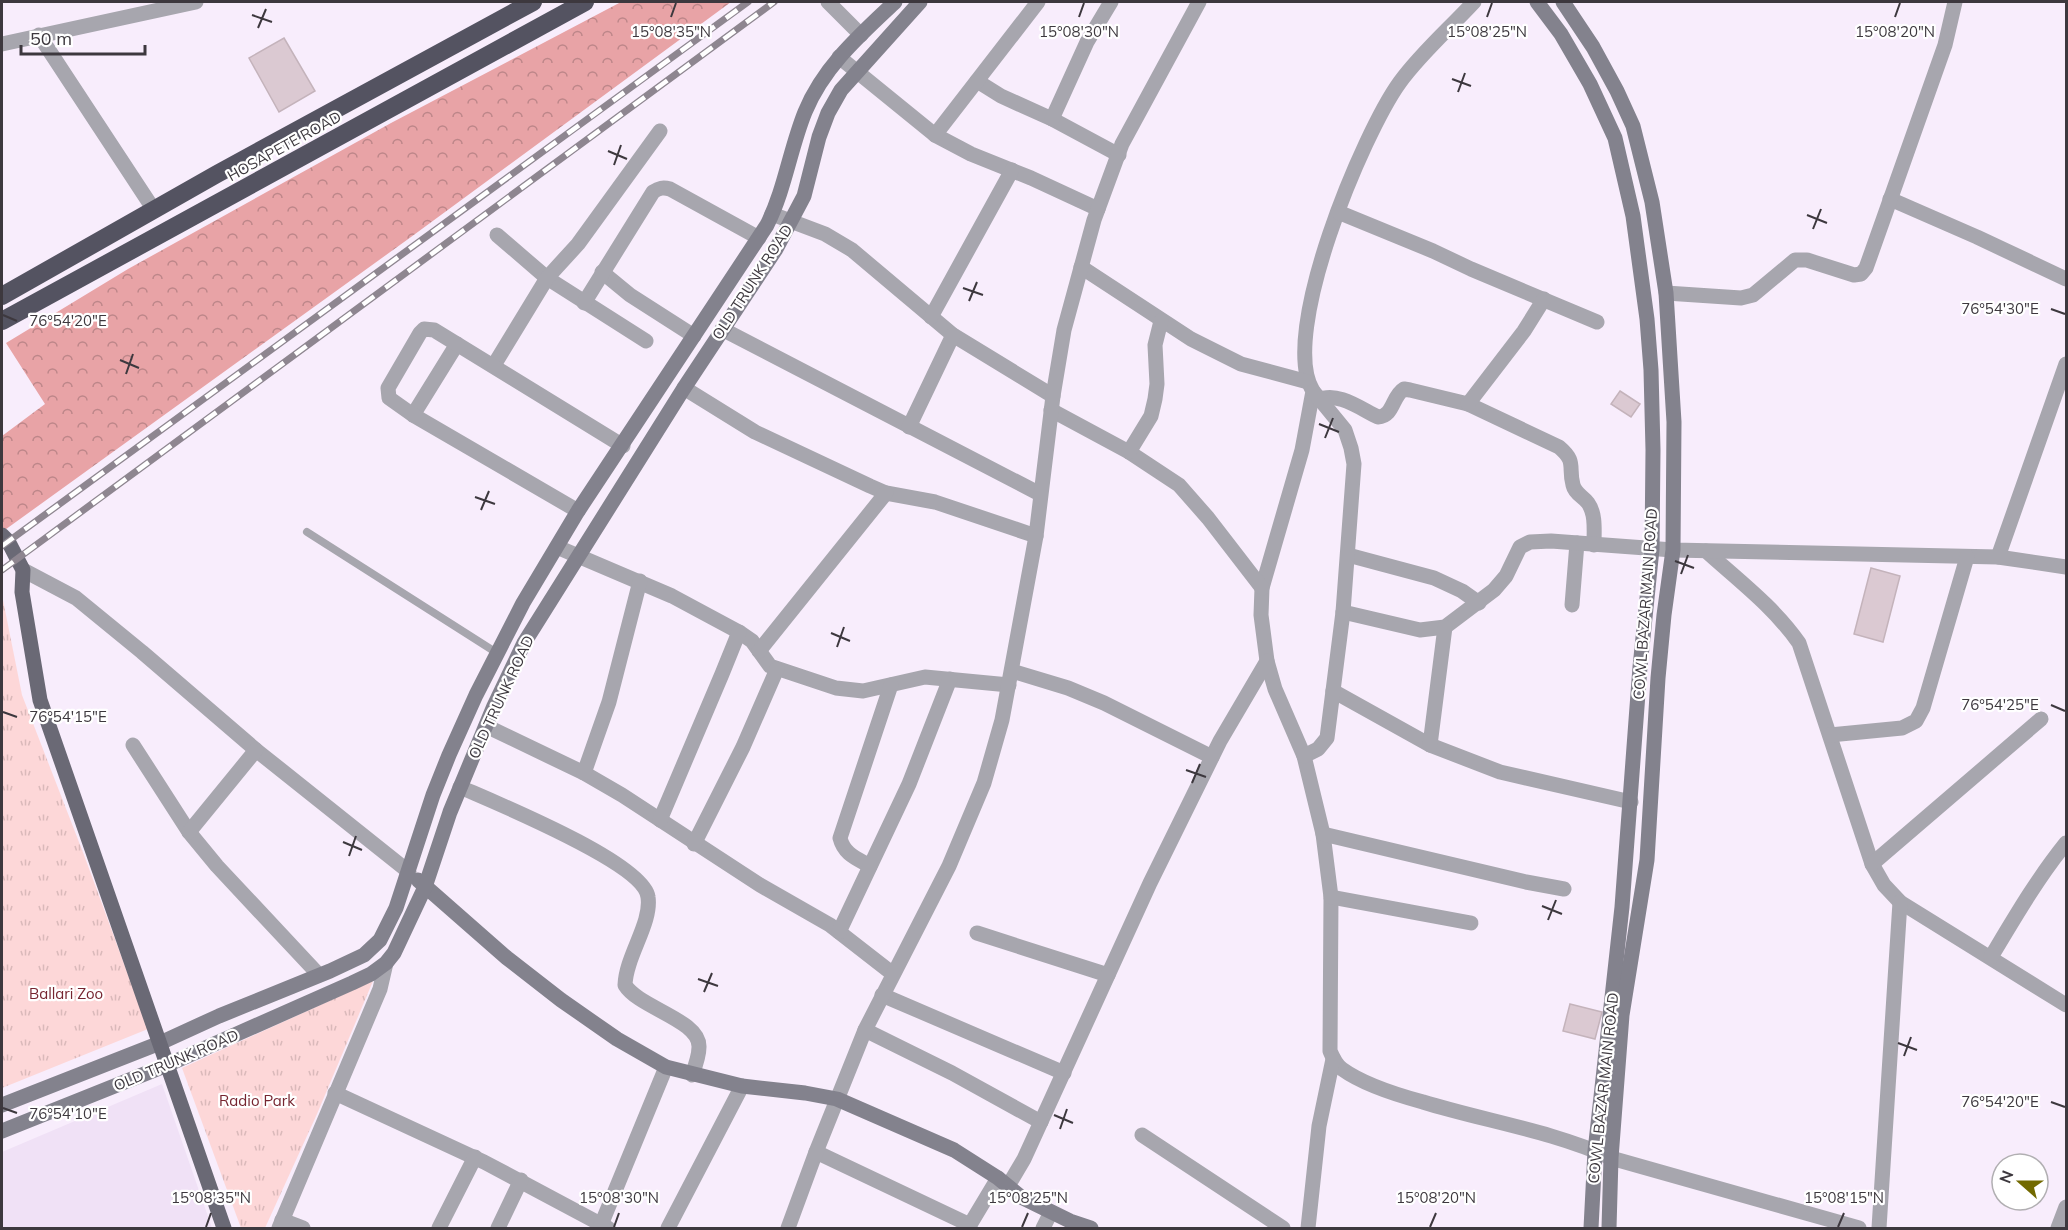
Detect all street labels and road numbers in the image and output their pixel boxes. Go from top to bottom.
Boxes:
street label: HOSAPETE ROAD [224,107,344,185]
street label: OLD TRUNK ROAD [708,221,796,343]
street label: COWL BAZAR MAIN ROAD [1629,508,1661,700]
street label: OLD TRUNK ROAD [464,632,538,762]
street label: COWL BAZAR MAIN ROAD [1584,992,1622,1184]
street label: OLD TRUNK ROAD [111,1025,241,1095]

